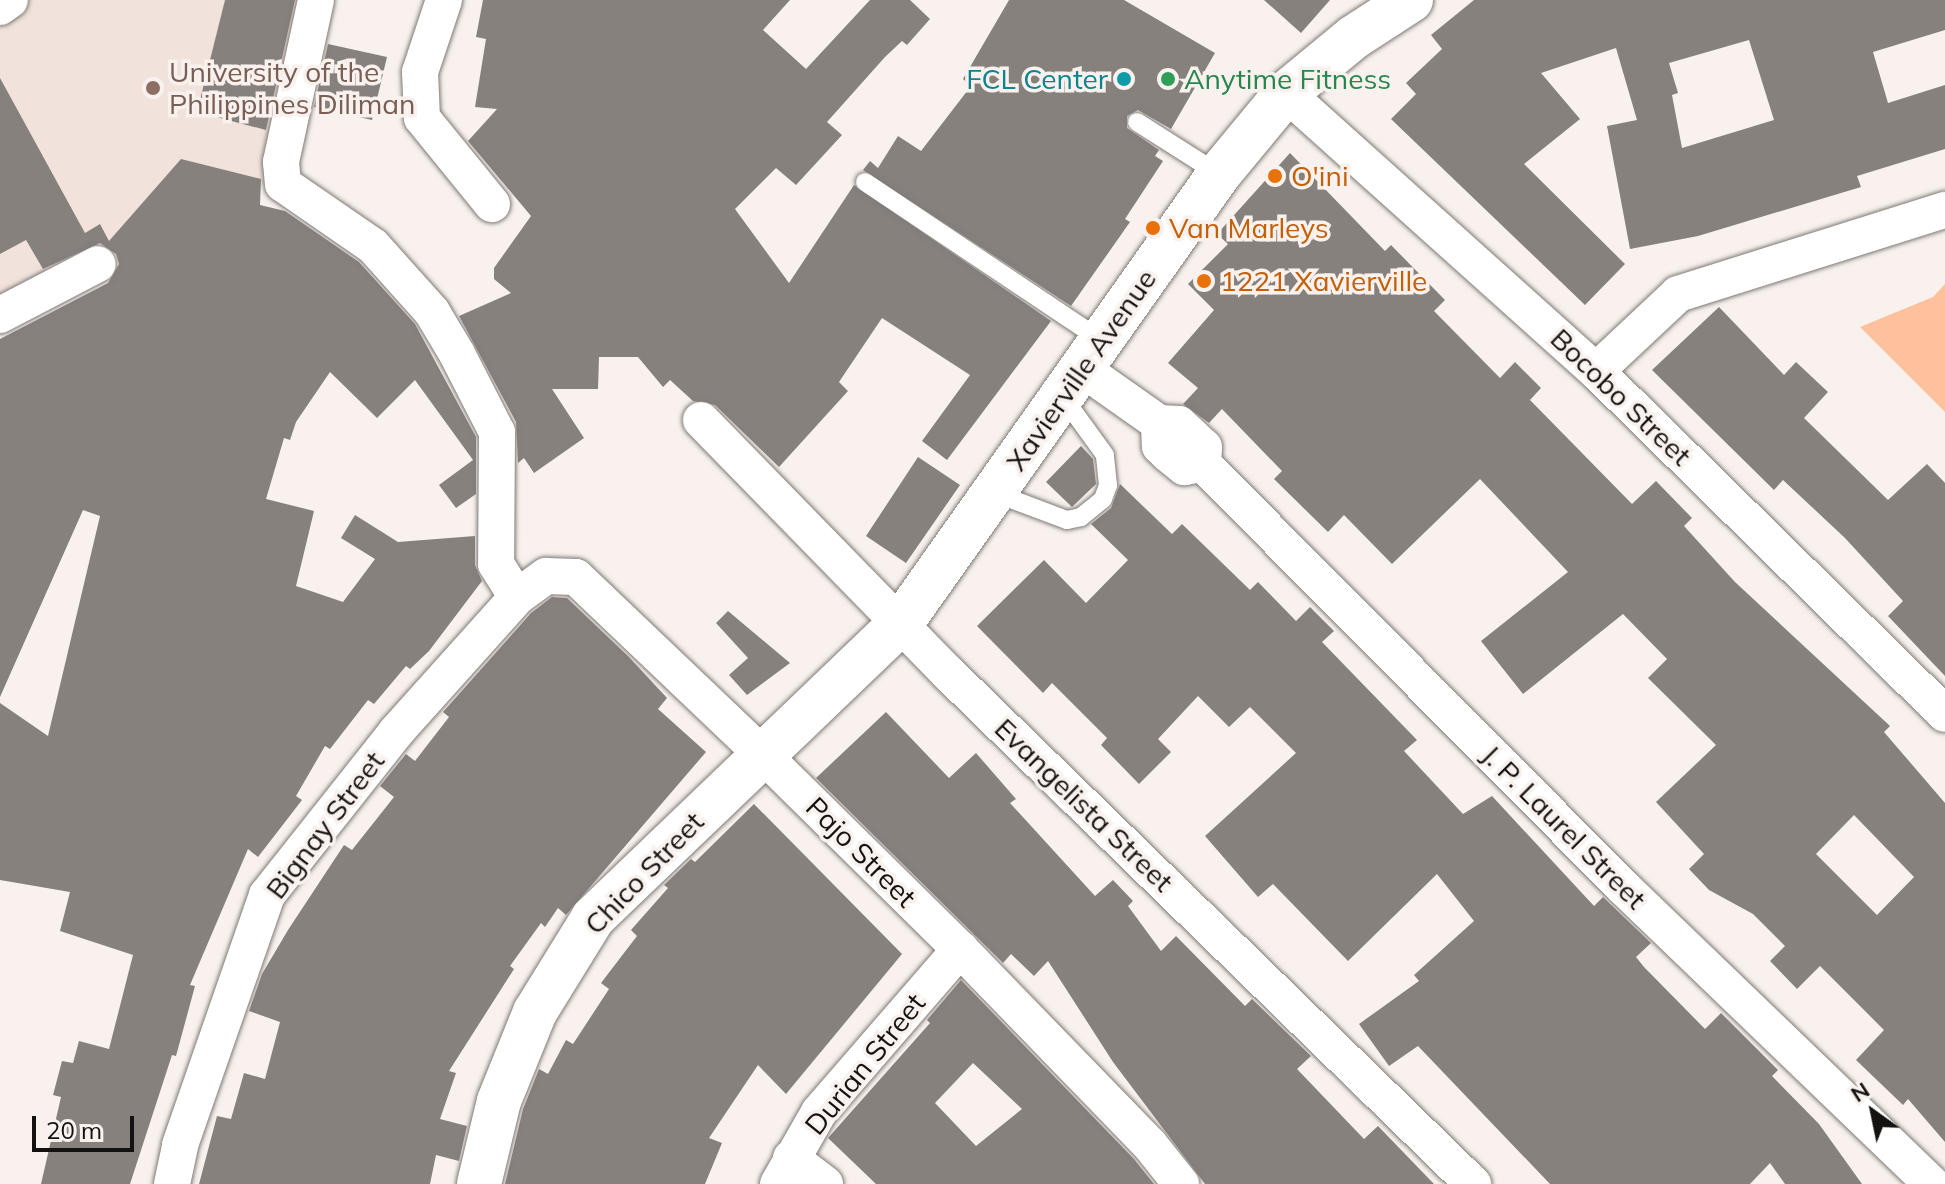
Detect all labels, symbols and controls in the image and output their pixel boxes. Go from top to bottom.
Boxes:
place label: University of the Philippines Diliman [169,55,415,121]
place label: FCL Center [966,62,1108,96]
place label: Anytime Fitness [1184,62,1391,96]
marker: FCL Center [1115,70,1133,88]
marker: Anytime Fitness [1159,70,1177,88]
marker: University of the Philippines Diliman [144,79,162,97]
place label: O'ini [1291,159,1349,193]
marker: O'ini [1266,167,1284,185]
place label: Van Marleys [1169,211,1329,245]
marker: Van Marleys [1144,219,1162,237]
street label: Xavierville Avenue [999,263,1163,477]
place label: 1221 Xavierville [1220,264,1427,298]
marker: 1221 Xavierville [1195,272,1213,290]
street label: Bocobo Street [1544,322,1698,472]
street label: Evangelista Street [988,711,1180,899]
street label: J. P. Laurel Street [1475,738,1653,916]
street label: Bignay Street [259,745,391,905]
street label: Pajo Street [799,790,923,914]
street label: Chico Street [578,805,710,941]
street label: Durian Street [798,987,932,1141]
north arrow [1833,1072,1913,1152]
text: N [1845,1076,1875,1108]
scale bar [36,1100,138,1150]
text: 20 m [46,1115,102,1145]

